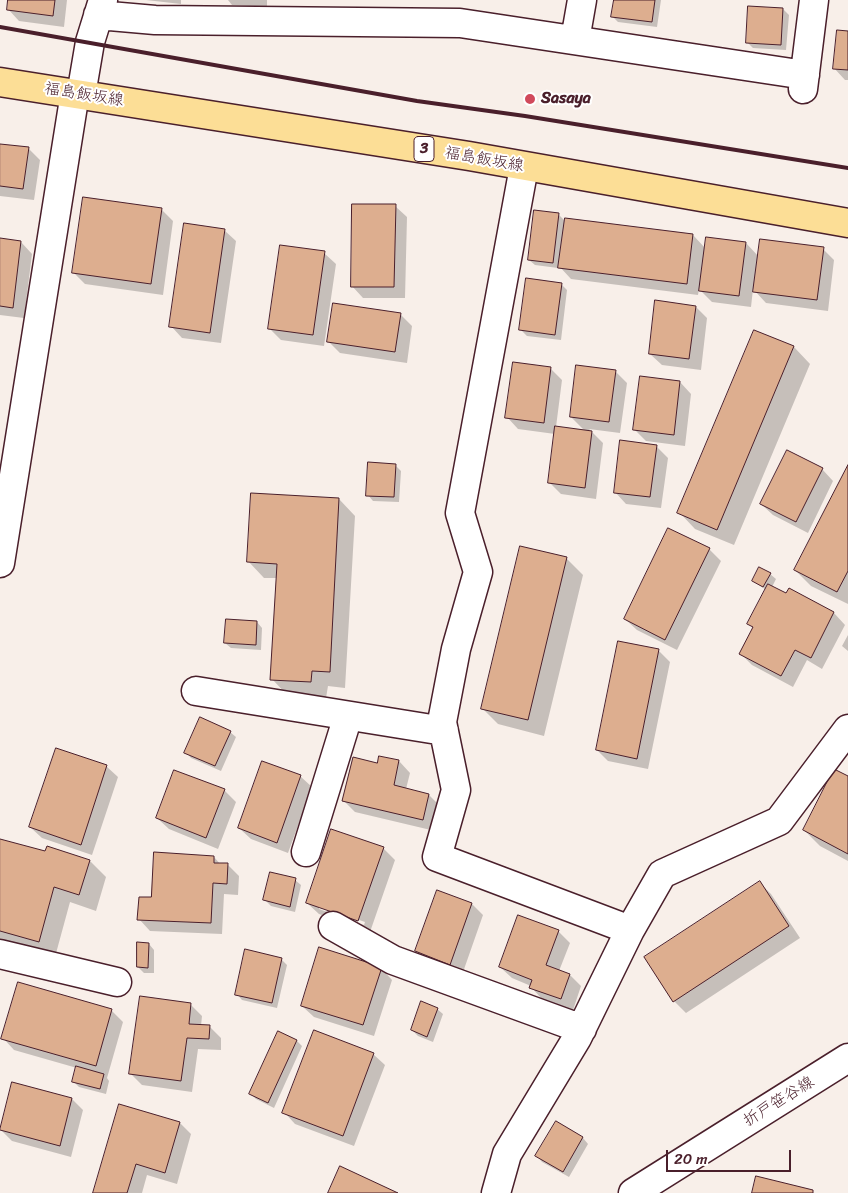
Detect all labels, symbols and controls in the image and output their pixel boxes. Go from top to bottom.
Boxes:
street label: 福島飯坂線 [43,79,125,111]
place label: Sasaya [541,89,591,109]
marker: Sasaya [523,92,537,106]
road number: 3 [414,136,434,162]
street label: 福島飯坂線 [443,144,525,176]
street label: 折戸笹谷線 [740,1073,818,1131]
scale bar [668,1140,793,1172]
text: 20 m [674,1146,708,1172]

